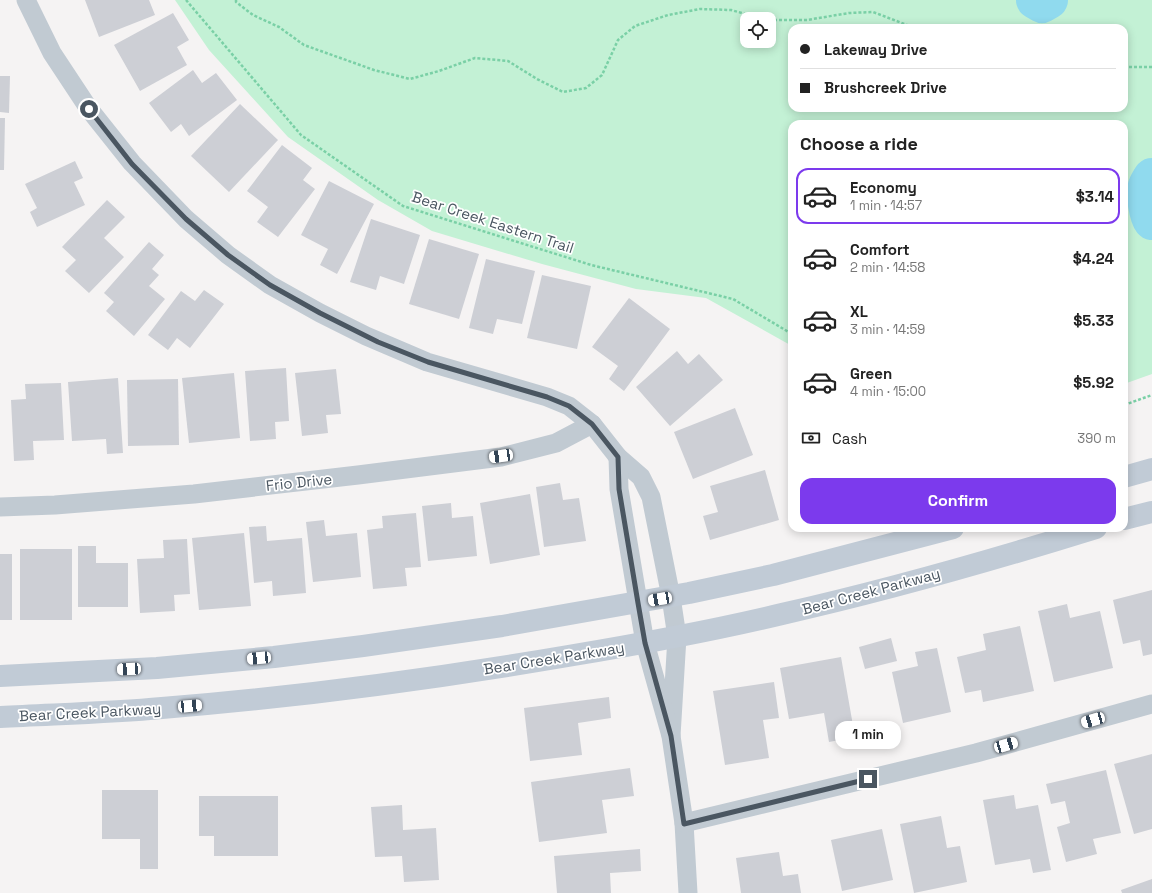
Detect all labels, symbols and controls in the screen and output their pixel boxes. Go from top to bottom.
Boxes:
map controls [740,12,776,48]
button: locate [740,12,776,48]
text: Lakeway Drive [824,40,927,59]
text: Brushcreek Drive [824,78,947,97]
route start [80,100,98,118]
text: Choose a ride [800,132,918,155]
icon: car [802,178,838,214]
text: Economy [850,178,917,197]
street label: Bear Creek Eastern Trail [410,187,576,257]
text: $3.14 [1076,187,1114,206]
text: 1 min · 14:57 [850,197,922,214]
icon: car [802,240,838,276]
text: Comfort [850,240,910,259]
text: $4.24 [1073,249,1114,268]
text: 2 min · 14:58 [850,259,925,276]
icon: car [802,302,838,338]
text: XL [850,302,868,321]
text: $5.33 [1073,311,1114,330]
text: 3 min · 14:59 [850,321,925,338]
icon: car [802,364,838,400]
text: Green [850,364,892,383]
text: $5.92 [1073,373,1114,392]
text: 4 min · 15:00 [850,383,926,400]
icon: cash [800,427,822,449]
text: Cash [832,429,867,448]
text: 390 m [1077,430,1116,447]
car [488,448,514,464]
street label: Frio Drive [265,469,333,495]
button: Confirm [800,478,1116,524]
street label: Bear Creek Parkway [800,563,942,619]
car [647,591,673,607]
street label: Bear Creek Parkway [482,637,626,679]
car [247,651,271,665]
car [117,662,141,676]
street label: Bear Creek Parkway [18,699,162,725]
car [178,699,202,713]
car [1080,711,1106,729]
callout: 1 min [835,721,901,749]
text: 1 min [852,726,884,743]
car [993,736,1019,754]
route end [859,770,877,788]

